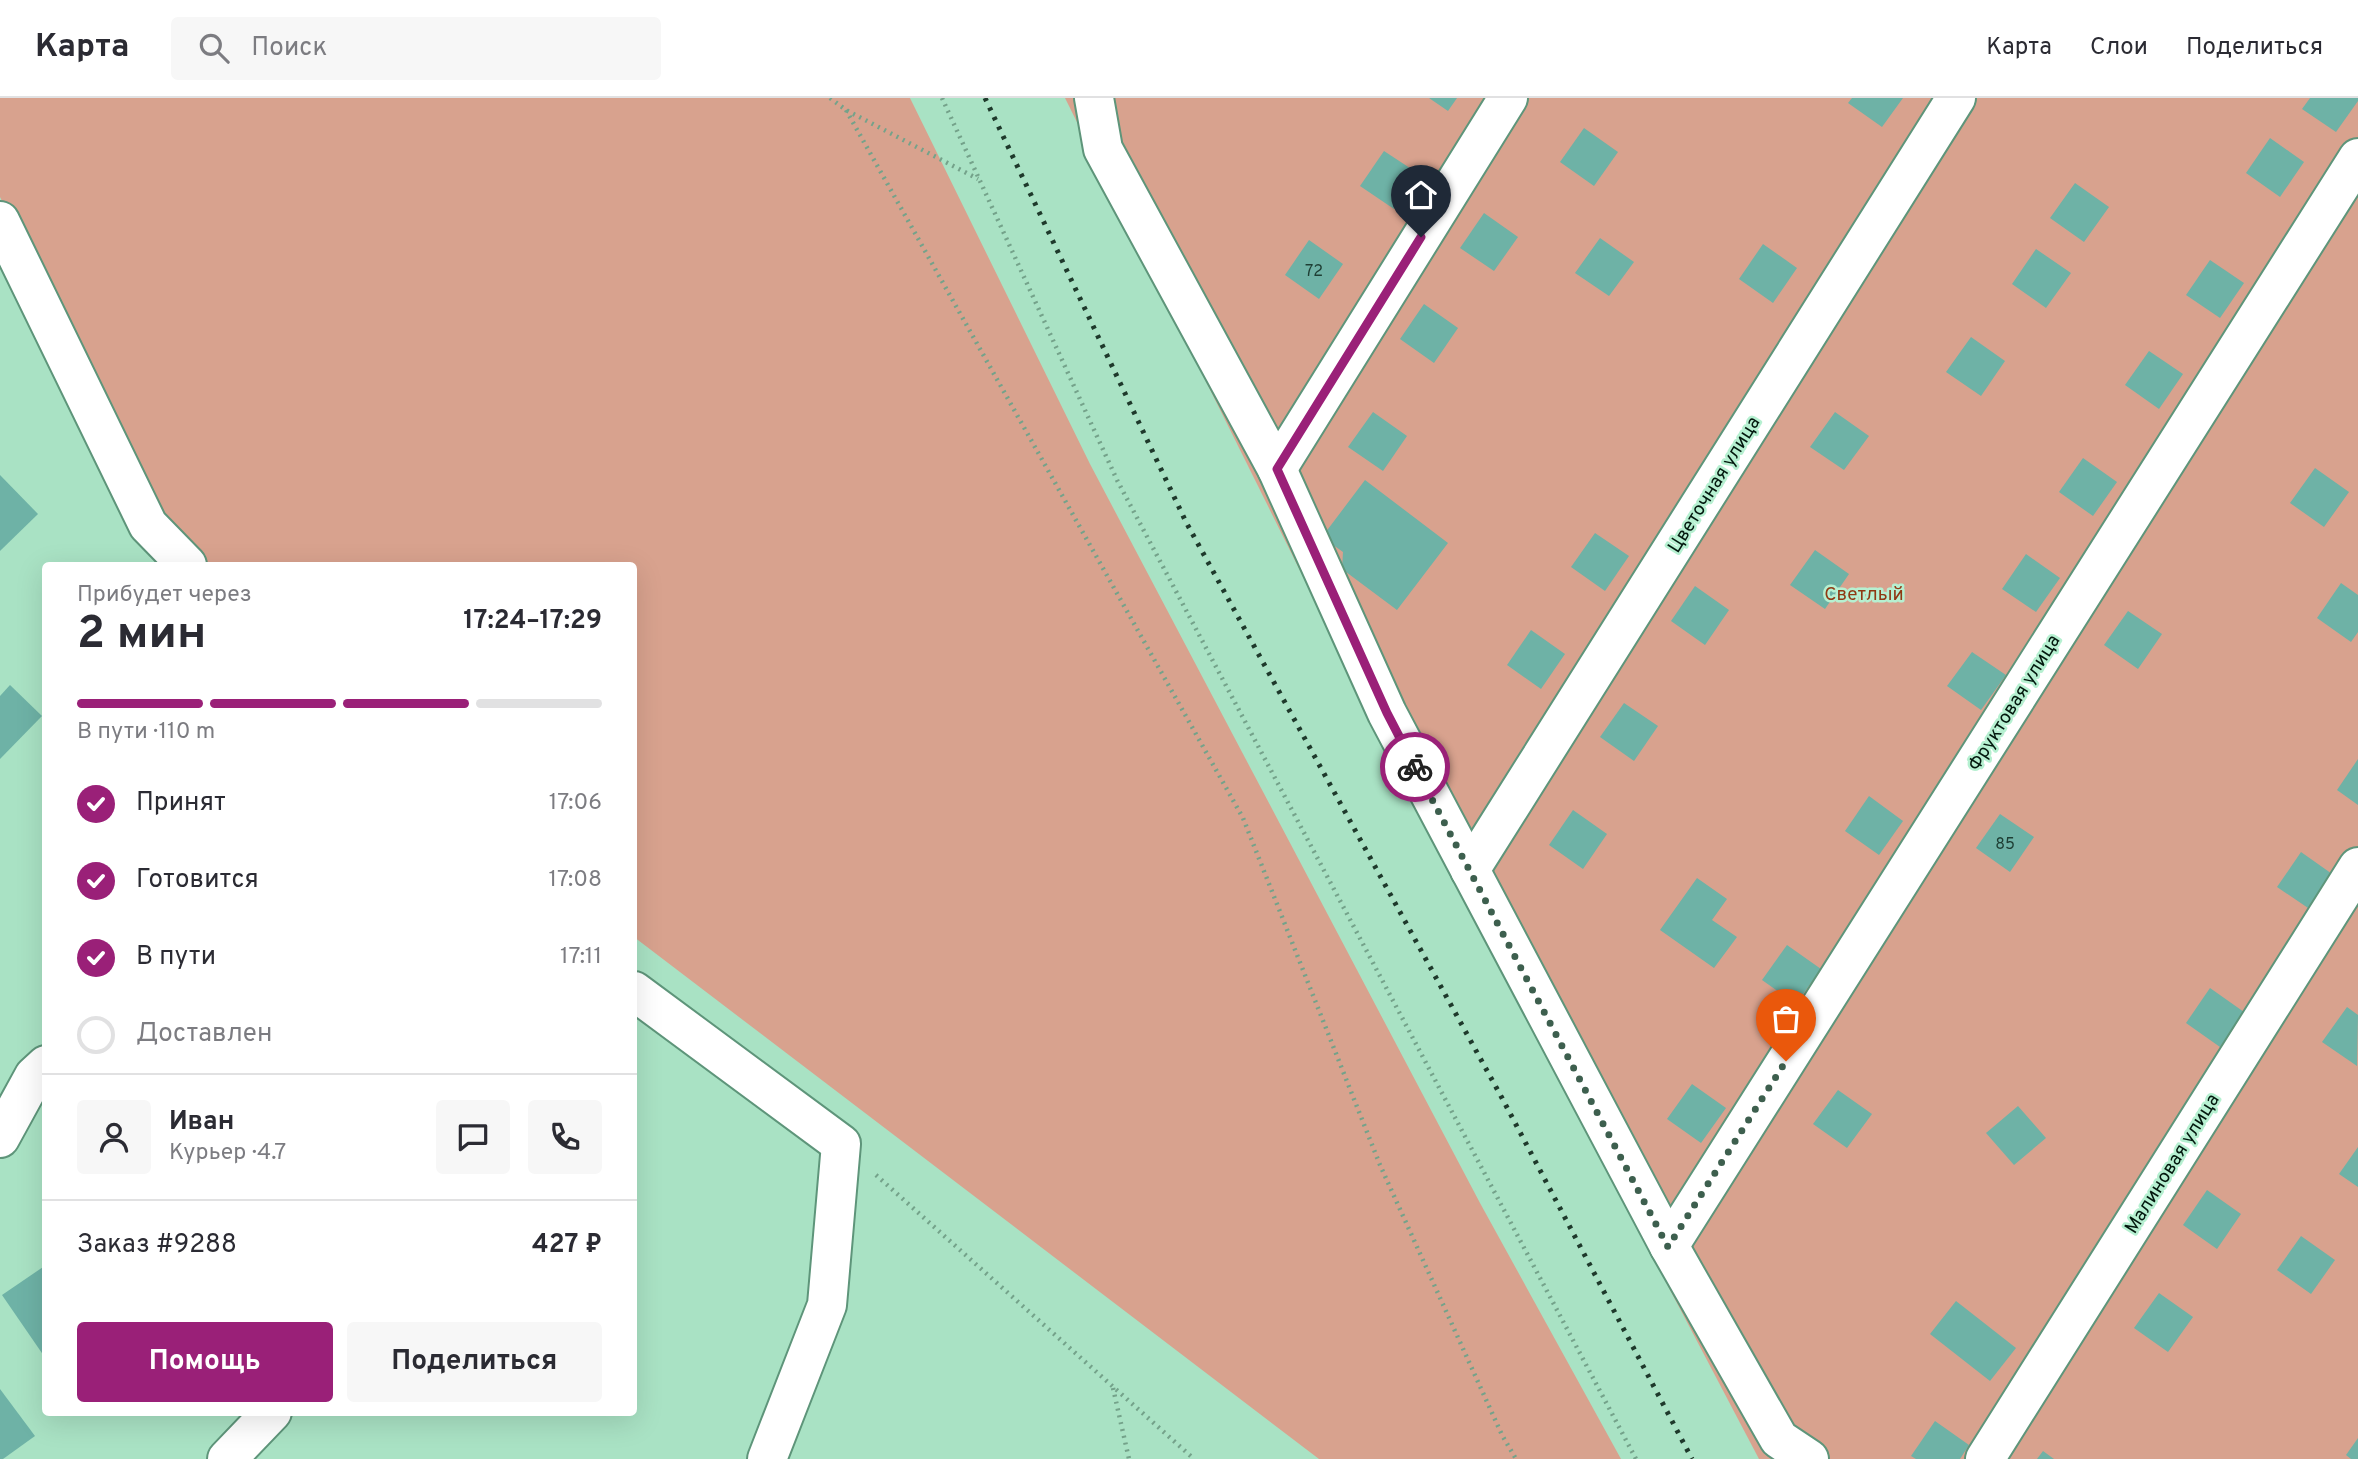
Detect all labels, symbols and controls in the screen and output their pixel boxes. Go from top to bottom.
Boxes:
search box [171,17,661,80]
text: Карта [35,27,129,69]
icon: search [195,29,233,67]
text: Поиск [251,32,327,65]
text: Карта [1986,33,2052,63]
text: Слои [2090,33,2148,63]
text: Поделиться [2186,33,2323,63]
pin [1391,165,1451,237]
icon: home [1402,176,1440,214]
house number: 72 [1305,262,1323,282]
street label: Цветочная улица [1663,412,1766,558]
text: Прибудет через [77,581,252,610]
park label: Светлый [1824,583,1904,607]
text: 17:24–17:29 [463,605,602,638]
text: 2 мин [77,606,206,665]
street label: Фруктовая улица [1963,630,2066,776]
text: В пути · 110 m [77,718,215,747]
courier [1380,732,1450,802]
icon: bike [1396,748,1434,786]
icon: check [77,785,115,823]
text: Принят [136,787,226,820]
text: 17:06 [549,789,602,818]
house number: 85 [1995,835,2015,855]
icon: check [77,862,115,900]
text: Готовится [136,864,259,897]
text: 17:08 [548,866,602,895]
icon: check [77,939,115,977]
text: В пути [136,941,216,974]
text: 17:11 [560,943,602,972]
pin [1756,989,1816,1061]
icon: bag [1767,1000,1805,1038]
text: Доставлен [136,1018,272,1051]
street label: Малиновая улица [2120,1090,2225,1238]
button: person [77,1100,151,1174]
button: chat [436,1100,510,1174]
button: phone [528,1100,602,1174]
text: Иван [169,1106,234,1139]
text: Курьер · 4.7 [169,1139,286,1168]
text: Заказ #9288 [77,1229,237,1262]
text: 427 ₽ [532,1229,602,1262]
button: Помощь [77,1322,333,1402]
button: Поделиться [347,1322,602,1402]

